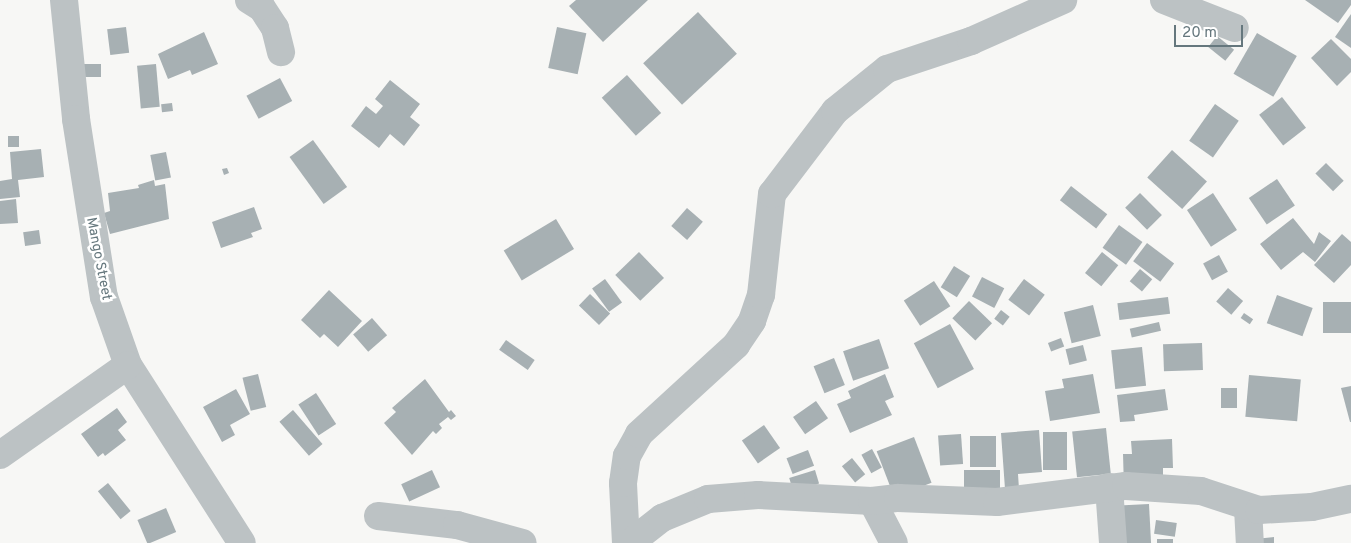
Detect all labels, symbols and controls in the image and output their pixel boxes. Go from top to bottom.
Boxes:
scale bar [1176,15,1245,47]
text: 20 m [1182,24,1217,43]
street label: Mango Street [82,216,114,302]

